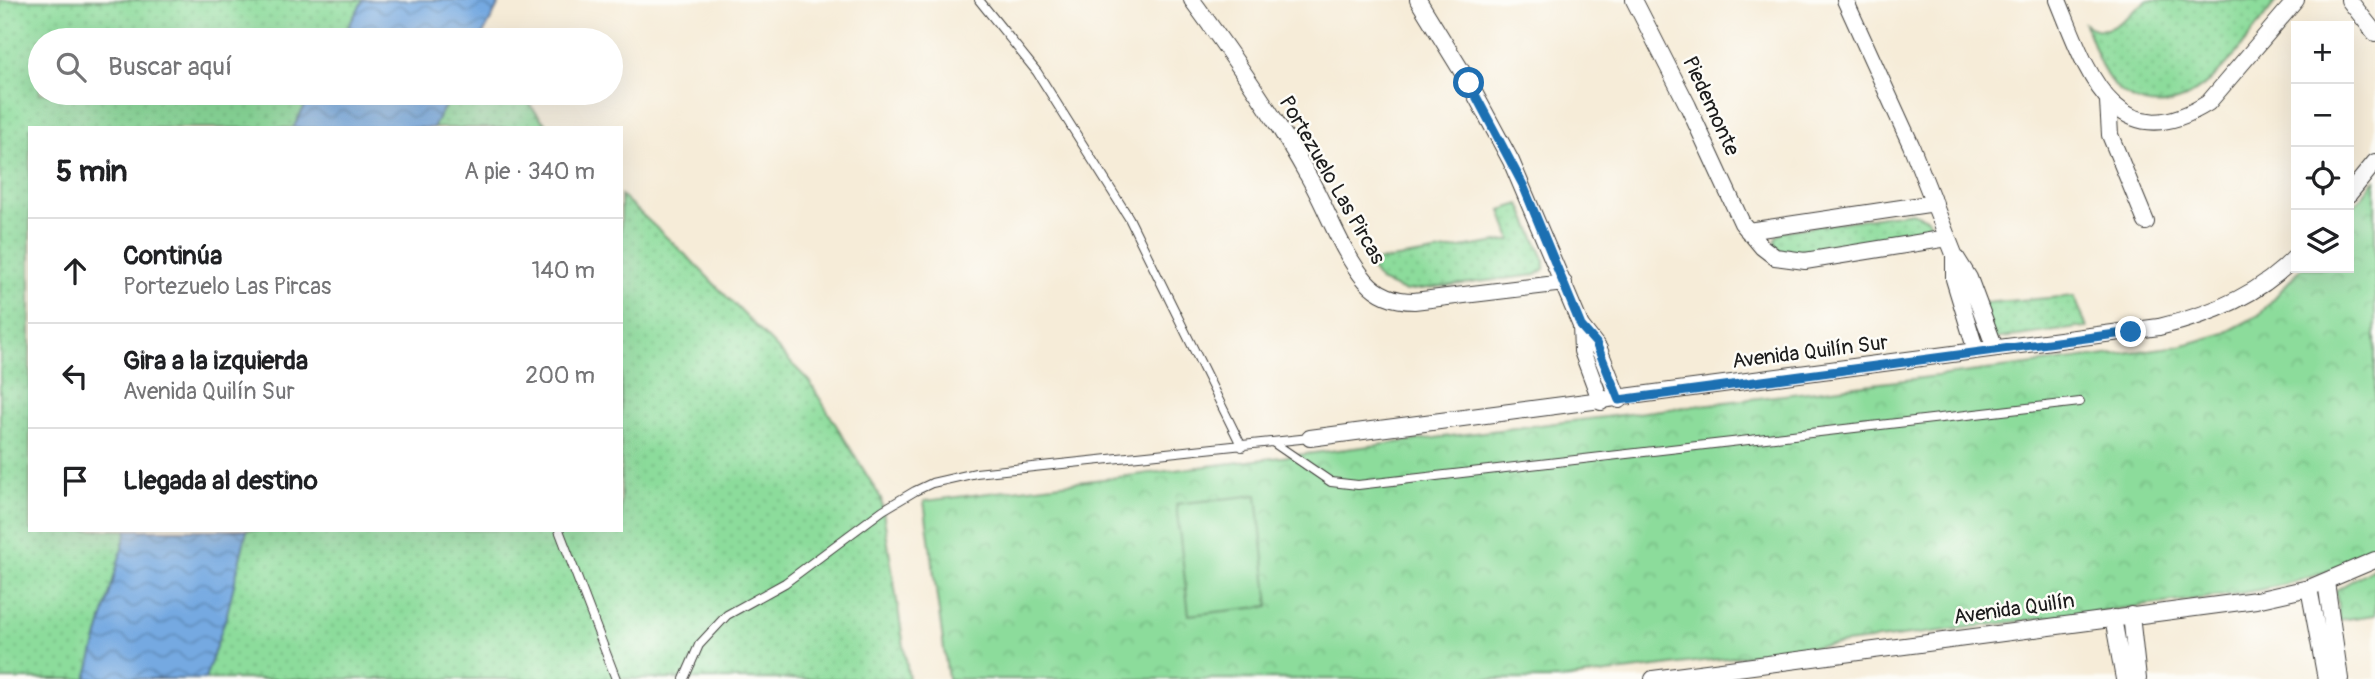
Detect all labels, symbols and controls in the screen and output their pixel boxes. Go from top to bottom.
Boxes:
map controls [2291,21,2354,273]
button: + [2291,21,2354,84]
search box [28,28,623,105]
icon: search [52,48,90,86]
text: Buscar aquí [108,51,232,83]
street label: Piedemonte [1676,52,1746,161]
route start [1453,67,1484,98]
button: − [2291,84,2354,147]
street label: Portezuelo Las Pircas [1273,91,1392,270]
button: locate [2291,147,2354,210]
text: 5 min [56,153,127,190]
text: A pie · 340 m [464,157,595,186]
button: layers [2291,210,2354,273]
text: Continúa [123,240,222,272]
icon: ahead [56,252,94,290]
text: 140 m [532,256,595,285]
text: Portezuelo Las Pircas [123,272,331,301]
route end [2115,316,2146,347]
street label: Avenida Quilín Sur [1731,329,1890,375]
text: Gira a la izquierda [123,345,308,377]
icon: left [56,357,94,395]
text: 200 m [525,361,595,390]
text: Avenida Quilín Sur [123,377,295,406]
icon: arrive [56,462,94,500]
text: Llegada al destino [123,465,318,497]
street label: Avenida Quilín [1952,587,2076,631]

